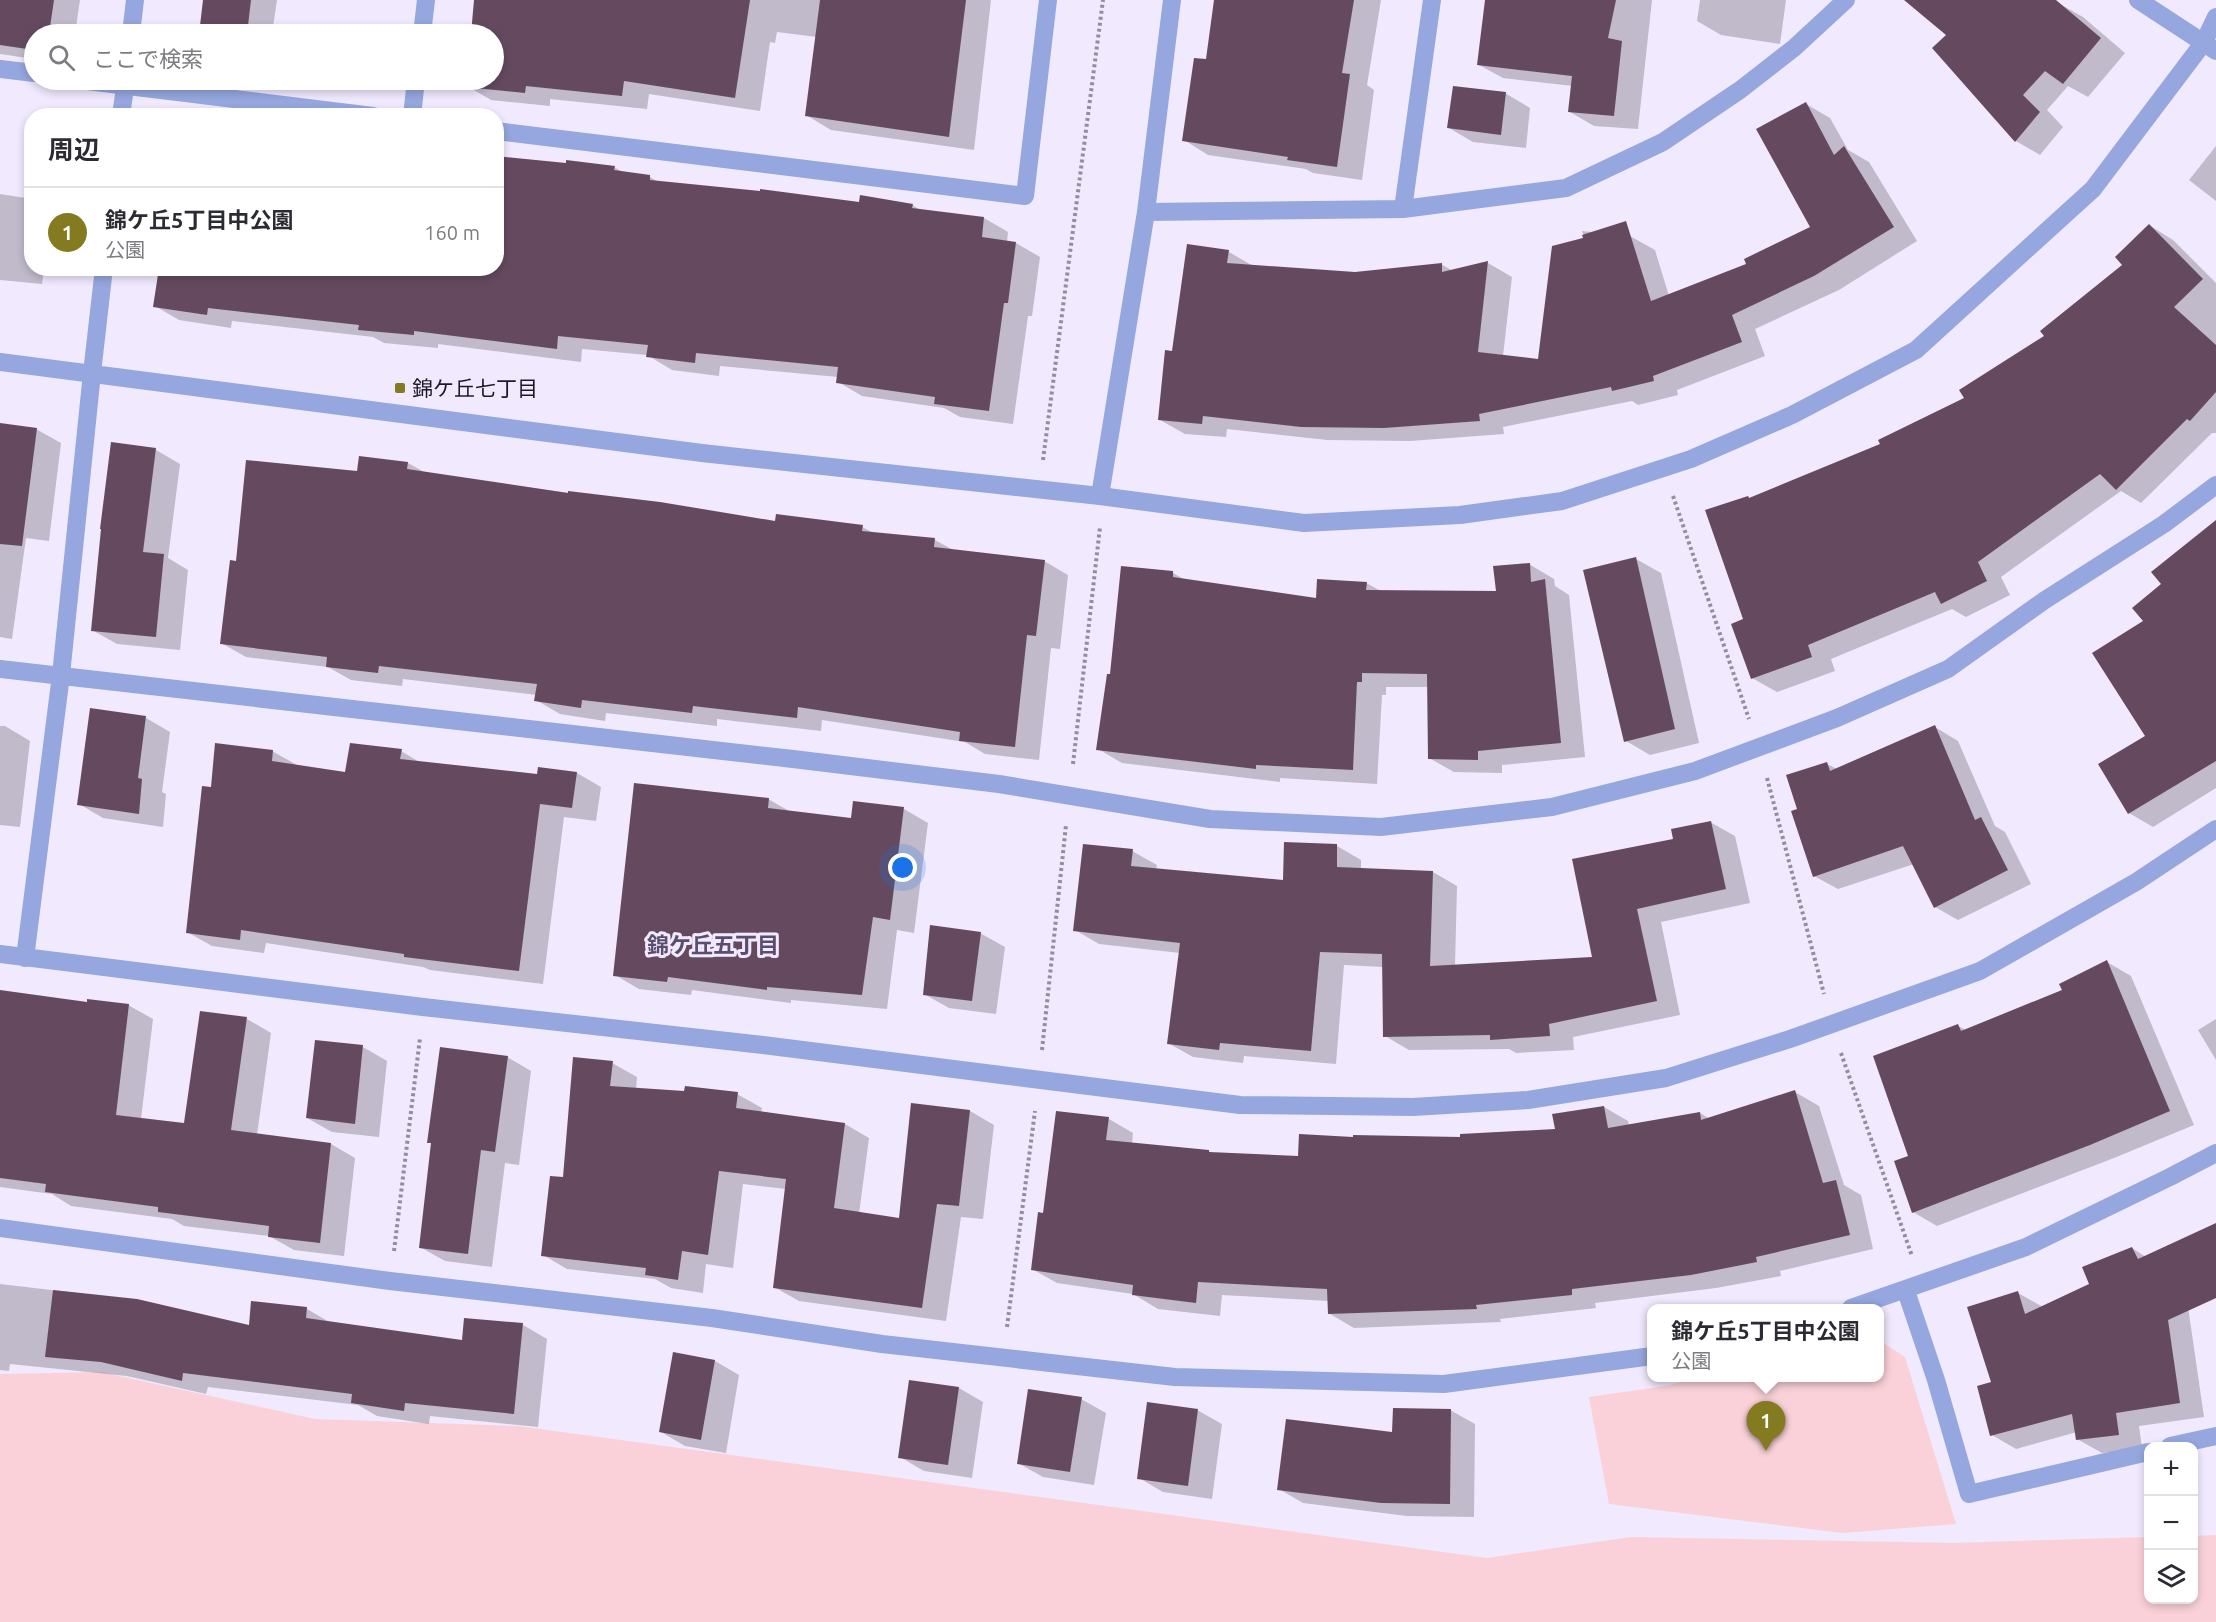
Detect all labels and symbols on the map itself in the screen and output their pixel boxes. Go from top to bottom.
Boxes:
place label: 錦ケ丘七丁目 [412,376,538,400]
marker: 錦ケ丘七丁目 [393,381,407,395]
your location [888,853,917,882]
district label: 錦ケ丘五丁目 [647,932,779,957]
pin: 1 [1746,1402,1786,1451]

